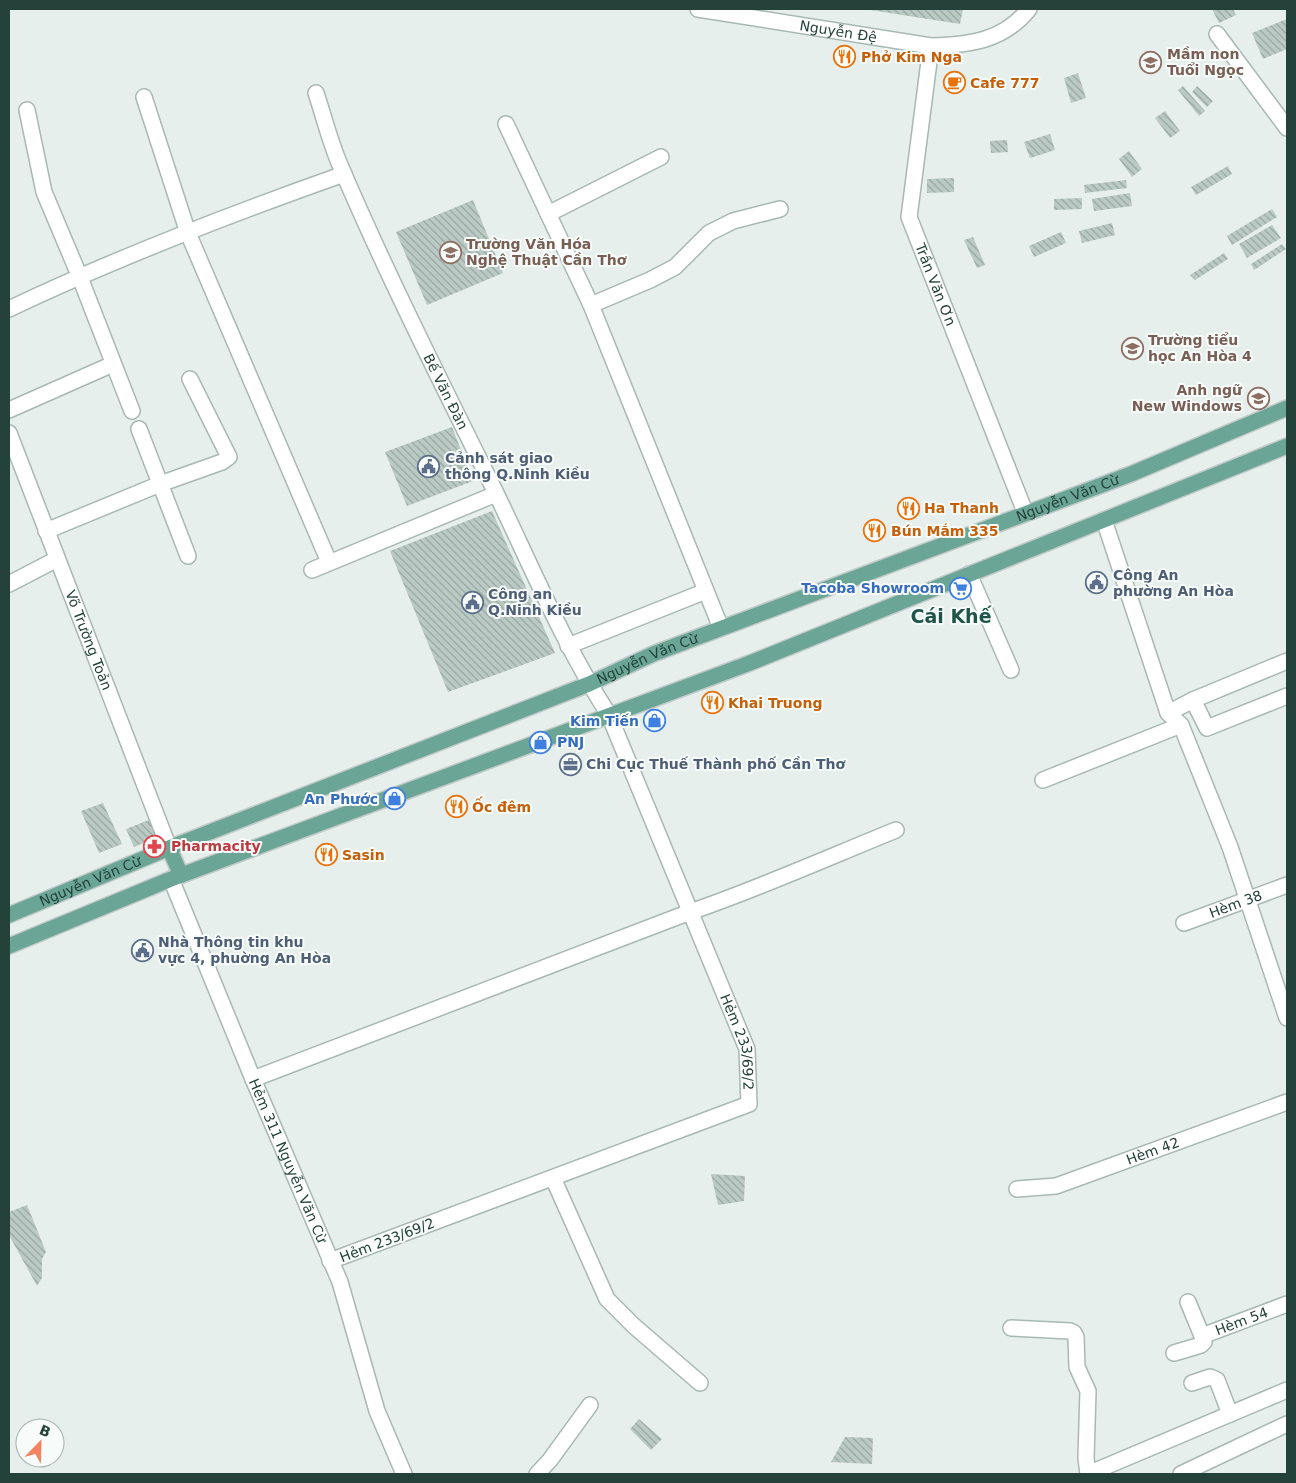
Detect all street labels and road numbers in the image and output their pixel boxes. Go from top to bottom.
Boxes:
street label: Nguyễn Đệ [798,17,878,45]
street label: Trần Văn Ơn [912,240,959,328]
street label: Bế Văn Đàn [420,351,471,432]
street label: Nguyễn Văn Cừ [1014,471,1122,525]
street label: Võ Trường Toản [62,588,115,692]
street label: Nguyễn Văn Cừ [594,629,701,687]
street label: Nguyễn Văn Cừ [37,852,144,909]
street label: Hèm 38 [1207,887,1264,921]
street label: Hẻm 233/69/2 [717,991,756,1091]
street label: Hẻm 311 Nguyễn Văn Cừ [246,1076,331,1246]
street label: Hèm 42 [1124,1134,1181,1168]
street label: Hẻm 233/69/2 [337,1215,437,1265]
street label: Hèm 54 [1213,1304,1270,1338]

